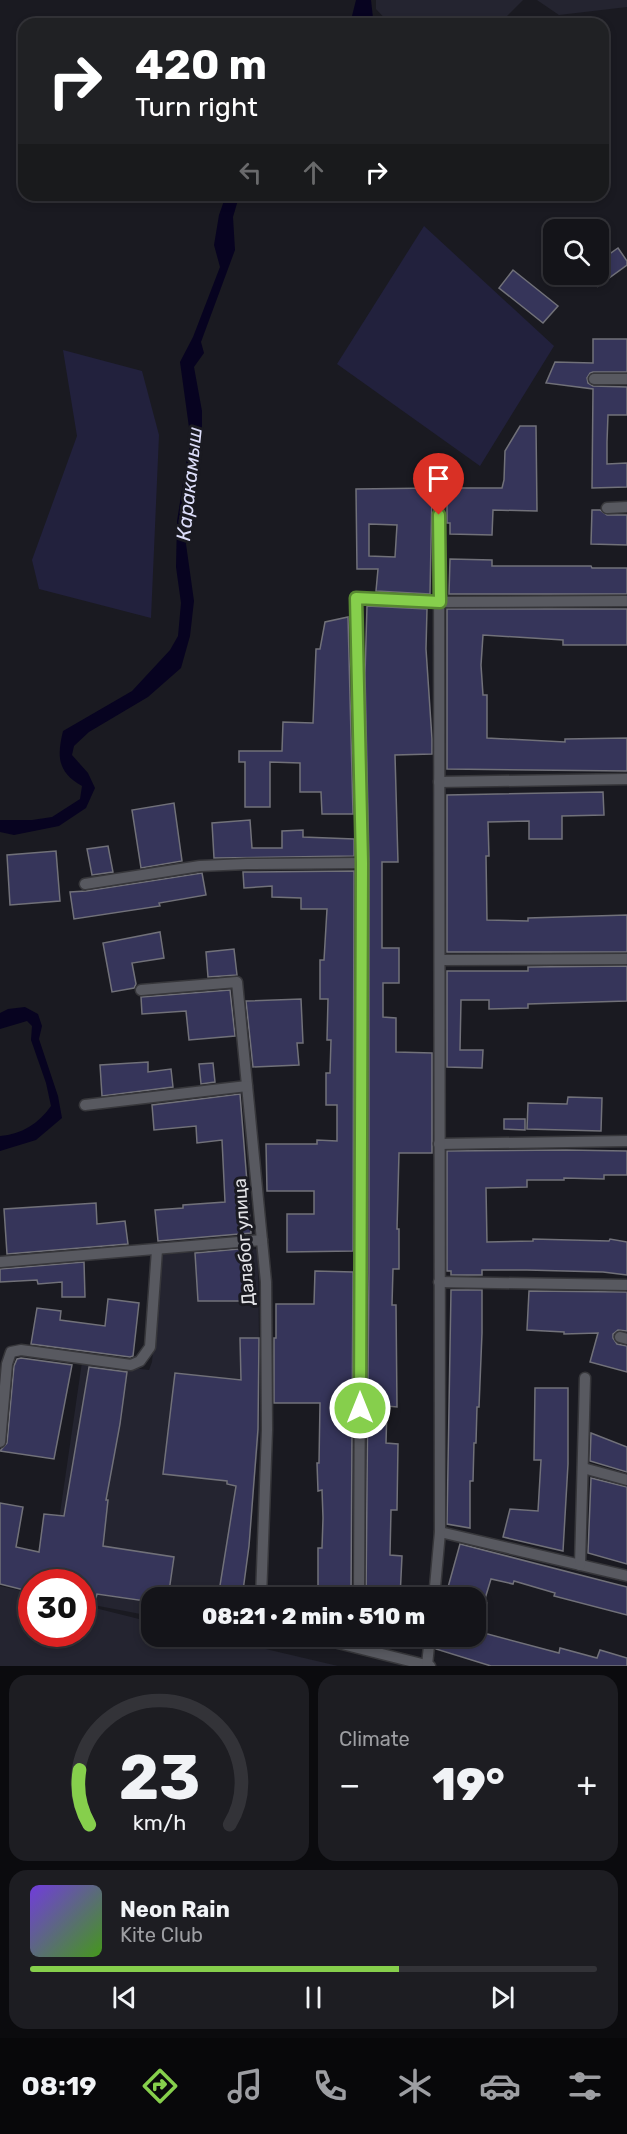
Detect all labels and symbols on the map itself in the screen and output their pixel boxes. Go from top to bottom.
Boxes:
water label: Каракамыш [171,426,207,542]
pin [413,453,464,515]
street label: Далабог улица [229,1178,259,1306]
position arrow [328,1376,392,1440]
speed limit sign: 30 [18,1569,96,1647]

